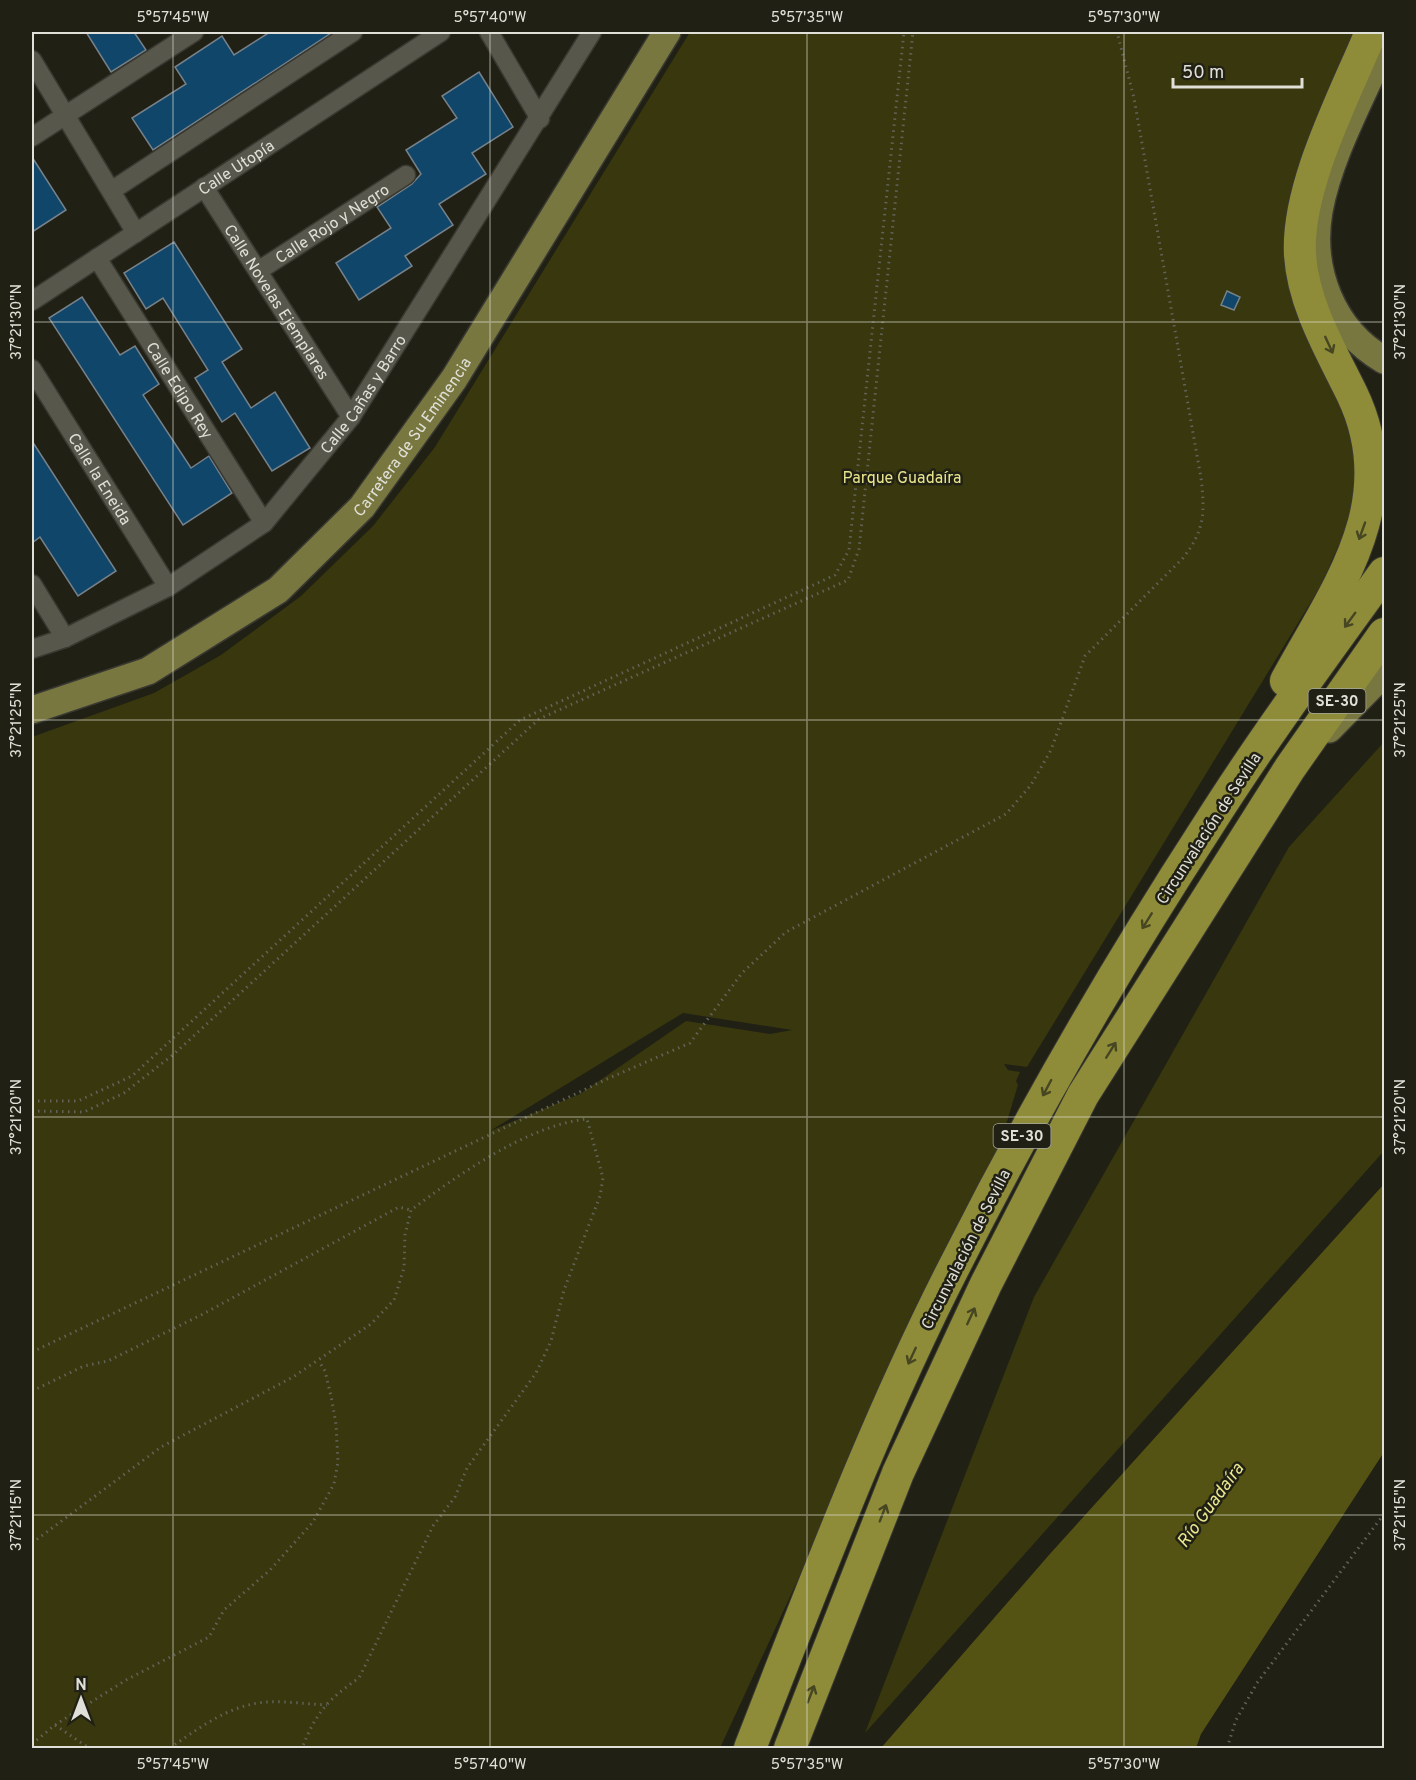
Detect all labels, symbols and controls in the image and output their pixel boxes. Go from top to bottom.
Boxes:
text: 5°57'45"W [137,9,209,28]
text: 5°57'40"W [453,9,527,28]
text: 5°57'35"W [771,9,843,28]
text: 5°57'30"W [1088,9,1160,28]
scale bar [1173,51,1302,89]
text: 50 m [1182,62,1224,85]
street label: Calle Utopía [195,136,279,201]
street label: Calle Rojo y Negro [272,180,394,269]
street label: Calle Novelas Ejemplares [218,221,333,384]
text: 37°21'30"N [8,284,27,360]
text: 37°21'30"N [1392,284,1411,360]
street label: Calle Cañas y Barro [317,332,412,459]
one-way arrow [1323,335,1335,353]
street label: Calle Edipo Rey [141,339,216,443]
street label: Carretera de Su Eminencia [350,354,477,522]
street label: Calle la Eneida [62,430,135,529]
park label: Parque Guadaíra [842,469,962,489]
one-way arrow [1356,521,1367,539]
one-way arrow [1344,612,1357,628]
text: 37°21'25"N [8,682,27,758]
text: 37°21'25"N [1392,682,1411,758]
road number: SE-30 [1308,689,1366,713]
street label: Circunvalación de Sevilla [1153,749,1266,909]
one-way arrow [1141,912,1153,929]
one-way arrow [1105,1042,1117,1059]
text: 37°21'20"N [8,1079,27,1155]
one-way arrow [1041,1079,1053,1097]
text: 37°21'20"N [1392,1079,1411,1155]
road number: SE-30 [994,1124,1050,1148]
street label: Circunvalación de Sevilla [918,1166,1016,1333]
one-way arrow [966,1307,978,1325]
one-way arrow [905,1346,917,1364]
water label: Río Guadaíra [1173,1458,1250,1553]
text: 37°21'15"N [8,1479,27,1551]
text: 37°21'15"N [1392,1479,1411,1551]
one-way arrow [878,1504,889,1522]
north arrow [51,1669,111,1729]
text: N [75,1676,87,1696]
one-way arrow [806,1685,817,1704]
text: 5°57'45"W [137,1756,209,1775]
text: 5°57'40"W [453,1756,527,1775]
text: 5°57'35"W [771,1756,843,1775]
text: 5°57'30"W [1088,1756,1160,1775]

